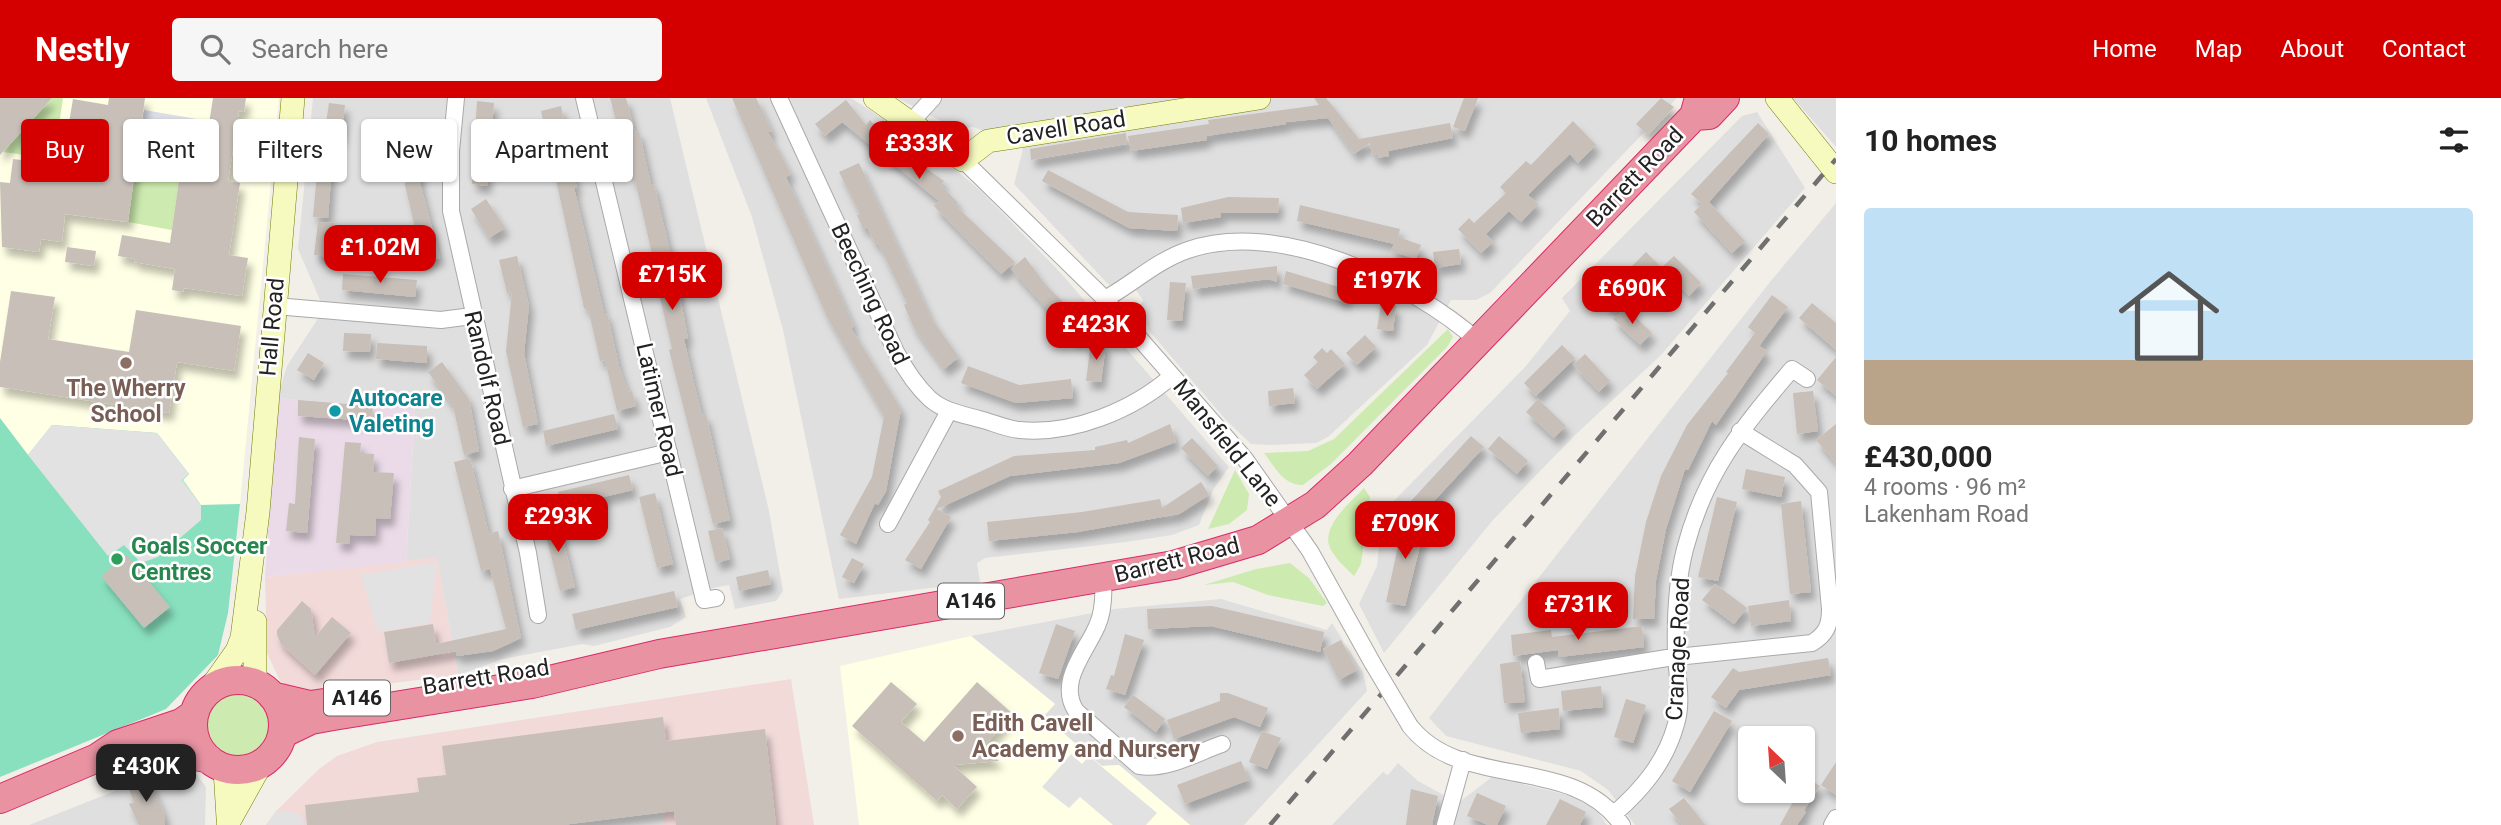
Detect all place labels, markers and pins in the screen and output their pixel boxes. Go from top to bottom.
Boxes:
pin: £333K [870,122,968,181]
pin: £1.02M [323,226,437,285]
pin: £715K [623,252,721,312]
pin: £197K [1338,258,1436,318]
pin: £690K [1583,266,1681,326]
pin: £423K [1047,302,1145,362]
marker: The Wherry School [118,355,134,371]
place label: The Wherry School [66,375,186,428]
place label: Autocare Valeting [349,385,443,438]
marker: Autocare Valeting [327,403,343,419]
pin: £293K [509,494,607,554]
pin: £709K [1356,502,1454,561]
place label: Goals Soccer Centres [131,533,268,586]
marker: Goals Soccer Centres [109,551,125,567]
pin: £731K [1529,582,1627,642]
place label: Edith Cavell Academy and Nursery [972,710,1201,763]
marker: Edith Cavell Academy and Nursery [950,728,966,744]
pin: £430K [97,744,195,804]

